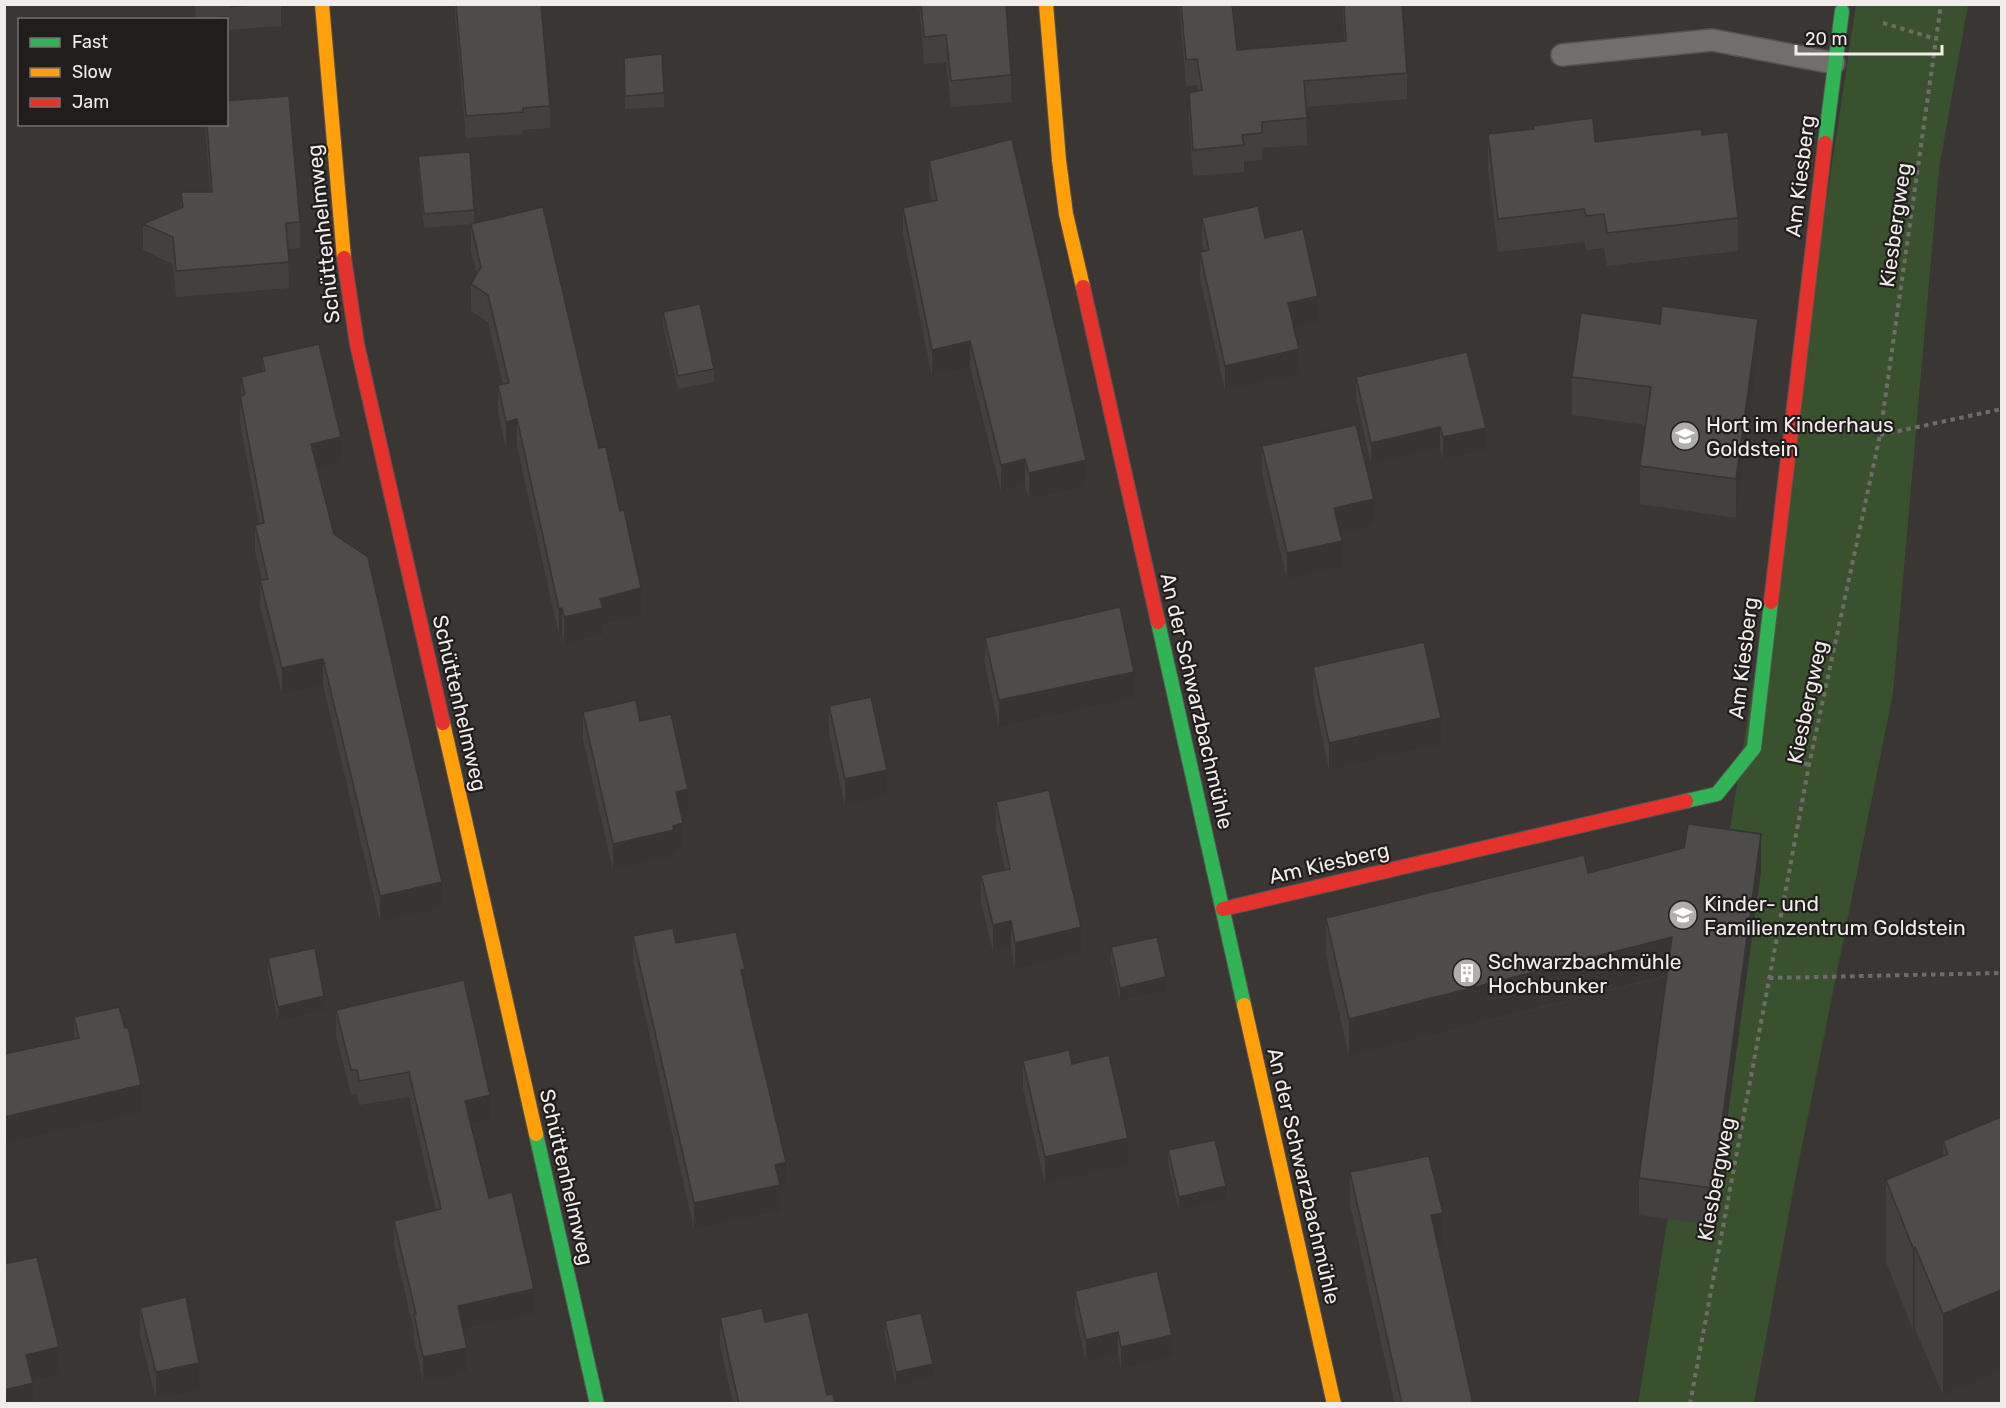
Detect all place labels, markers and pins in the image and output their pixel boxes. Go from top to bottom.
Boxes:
place label: Hort im Kinderhaus Goldstein [1706,412,1894,461]
school or university icon: Hort im Kinderhaus Goldstein [1669,420,1701,452]
place label: Kinder- und Familienzentrum Goldstein [1704,891,1966,940]
school or university icon: Kinder- und Familienzentrum Goldstein [1667,899,1699,931]
place label: Schwarzbachmühle Hochbunker [1488,949,1682,998]
building icon: Schwarzbachmühle Hochbunker [1451,957,1483,989]

